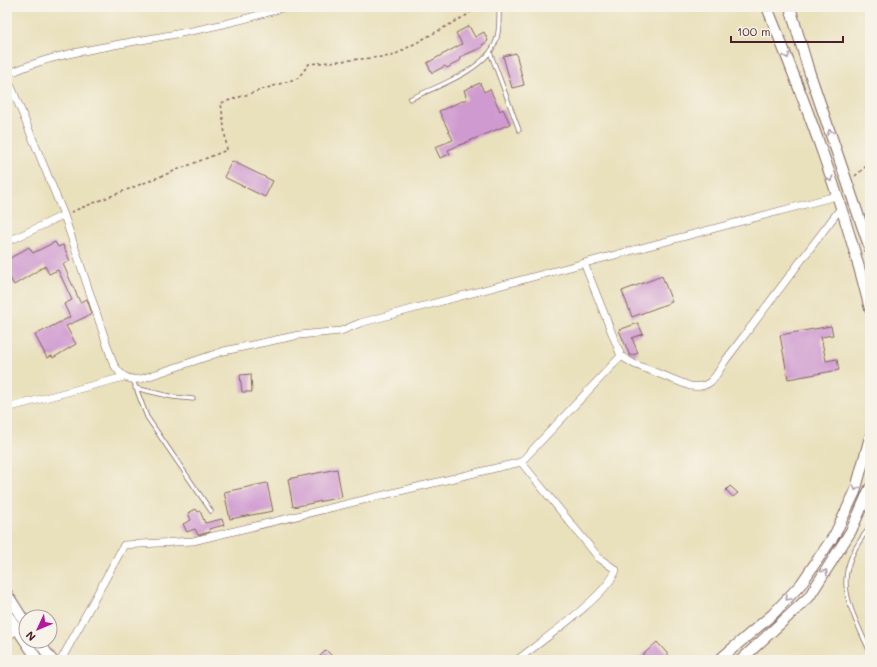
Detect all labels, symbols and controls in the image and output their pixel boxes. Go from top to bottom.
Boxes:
scale bar [731,18,843,44]
text: 100 m [737,23,771,39]
one-way arrow [782,53,790,60]
one-way arrow [827,129,835,136]
one-way arrow [825,175,834,182]
one-way arrow [852,484,861,491]
one-way arrow [821,569,828,576]
one-way arrow [785,593,793,601]
north arrow [18,609,58,649]
text: N [22,628,39,645]

